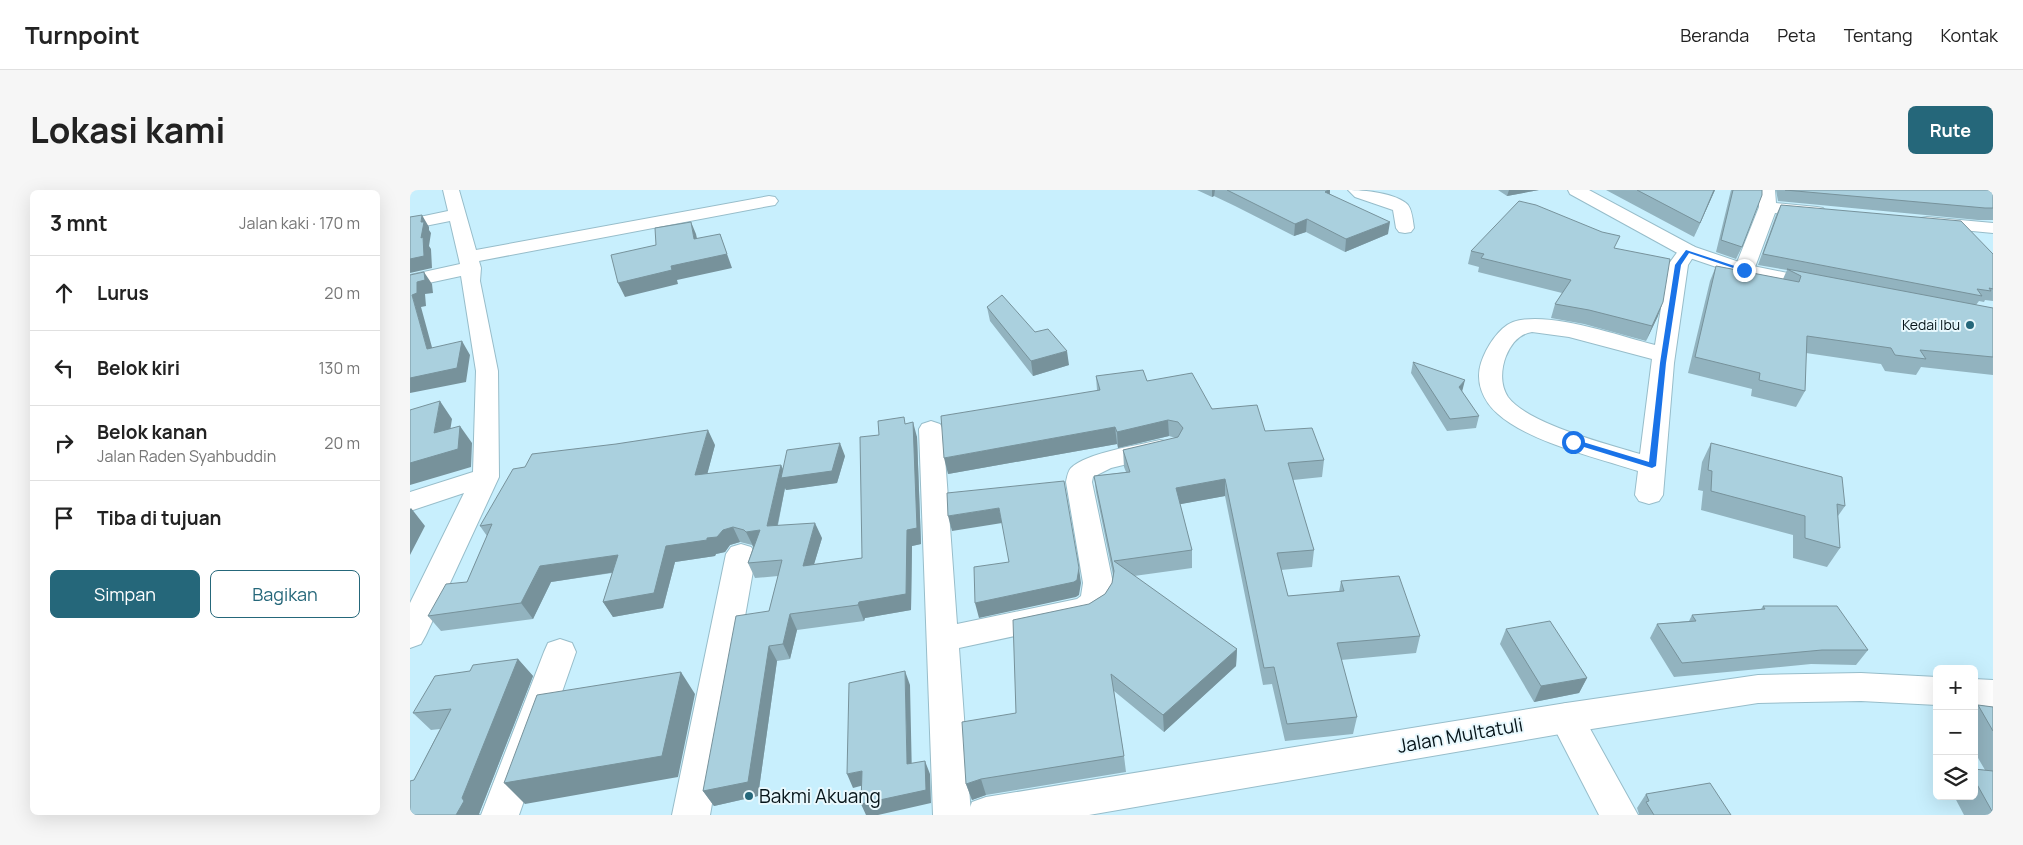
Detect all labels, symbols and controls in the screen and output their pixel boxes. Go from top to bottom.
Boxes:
text: Turnpoint [25,18,140,51]
text: Beranda [1680,23,1749,47]
text: Peta [1777,23,1816,47]
text: Tentang [1844,23,1913,47]
text: Kontak [1941,23,1998,47]
text: Lokasi kami [30,106,225,154]
button: Rute [1908,106,1993,154]
text: 3 mnt [50,209,108,237]
text: Jalan kaki · 170 m [239,212,360,234]
route end [1733,259,1756,282]
icon: ahead [50,279,78,307]
text: Lurus [97,280,149,306]
text: 20 m [324,282,360,304]
place label: Kedai Ibu [1902,315,1960,334]
marker: Kedai Ibu [1964,319,1976,331]
icon: left [50,354,78,382]
text: Belok kiri [97,355,180,381]
text: 130 m [318,357,360,379]
text: Belok kanan [97,419,207,445]
icon: right [50,429,78,457]
route start [1562,431,1585,454]
text: 20 m [324,432,360,454]
text: Jalan Raden Syahbuddin [97,445,276,467]
icon: arrive [50,504,78,532]
text: Tiba di tujuan [97,505,221,531]
button: Simpan [50,570,200,618]
button: Bagikan [210,570,360,618]
map controls [1933,665,1978,800]
button: + [1933,665,1978,710]
button: − [1933,710,1978,755]
street label: Jalan Multatuli [1395,711,1525,759]
button: layers [1933,755,1978,800]
place label: Bakmi Akuang [759,783,881,809]
marker: Bakmi Akuang [743,790,755,802]

